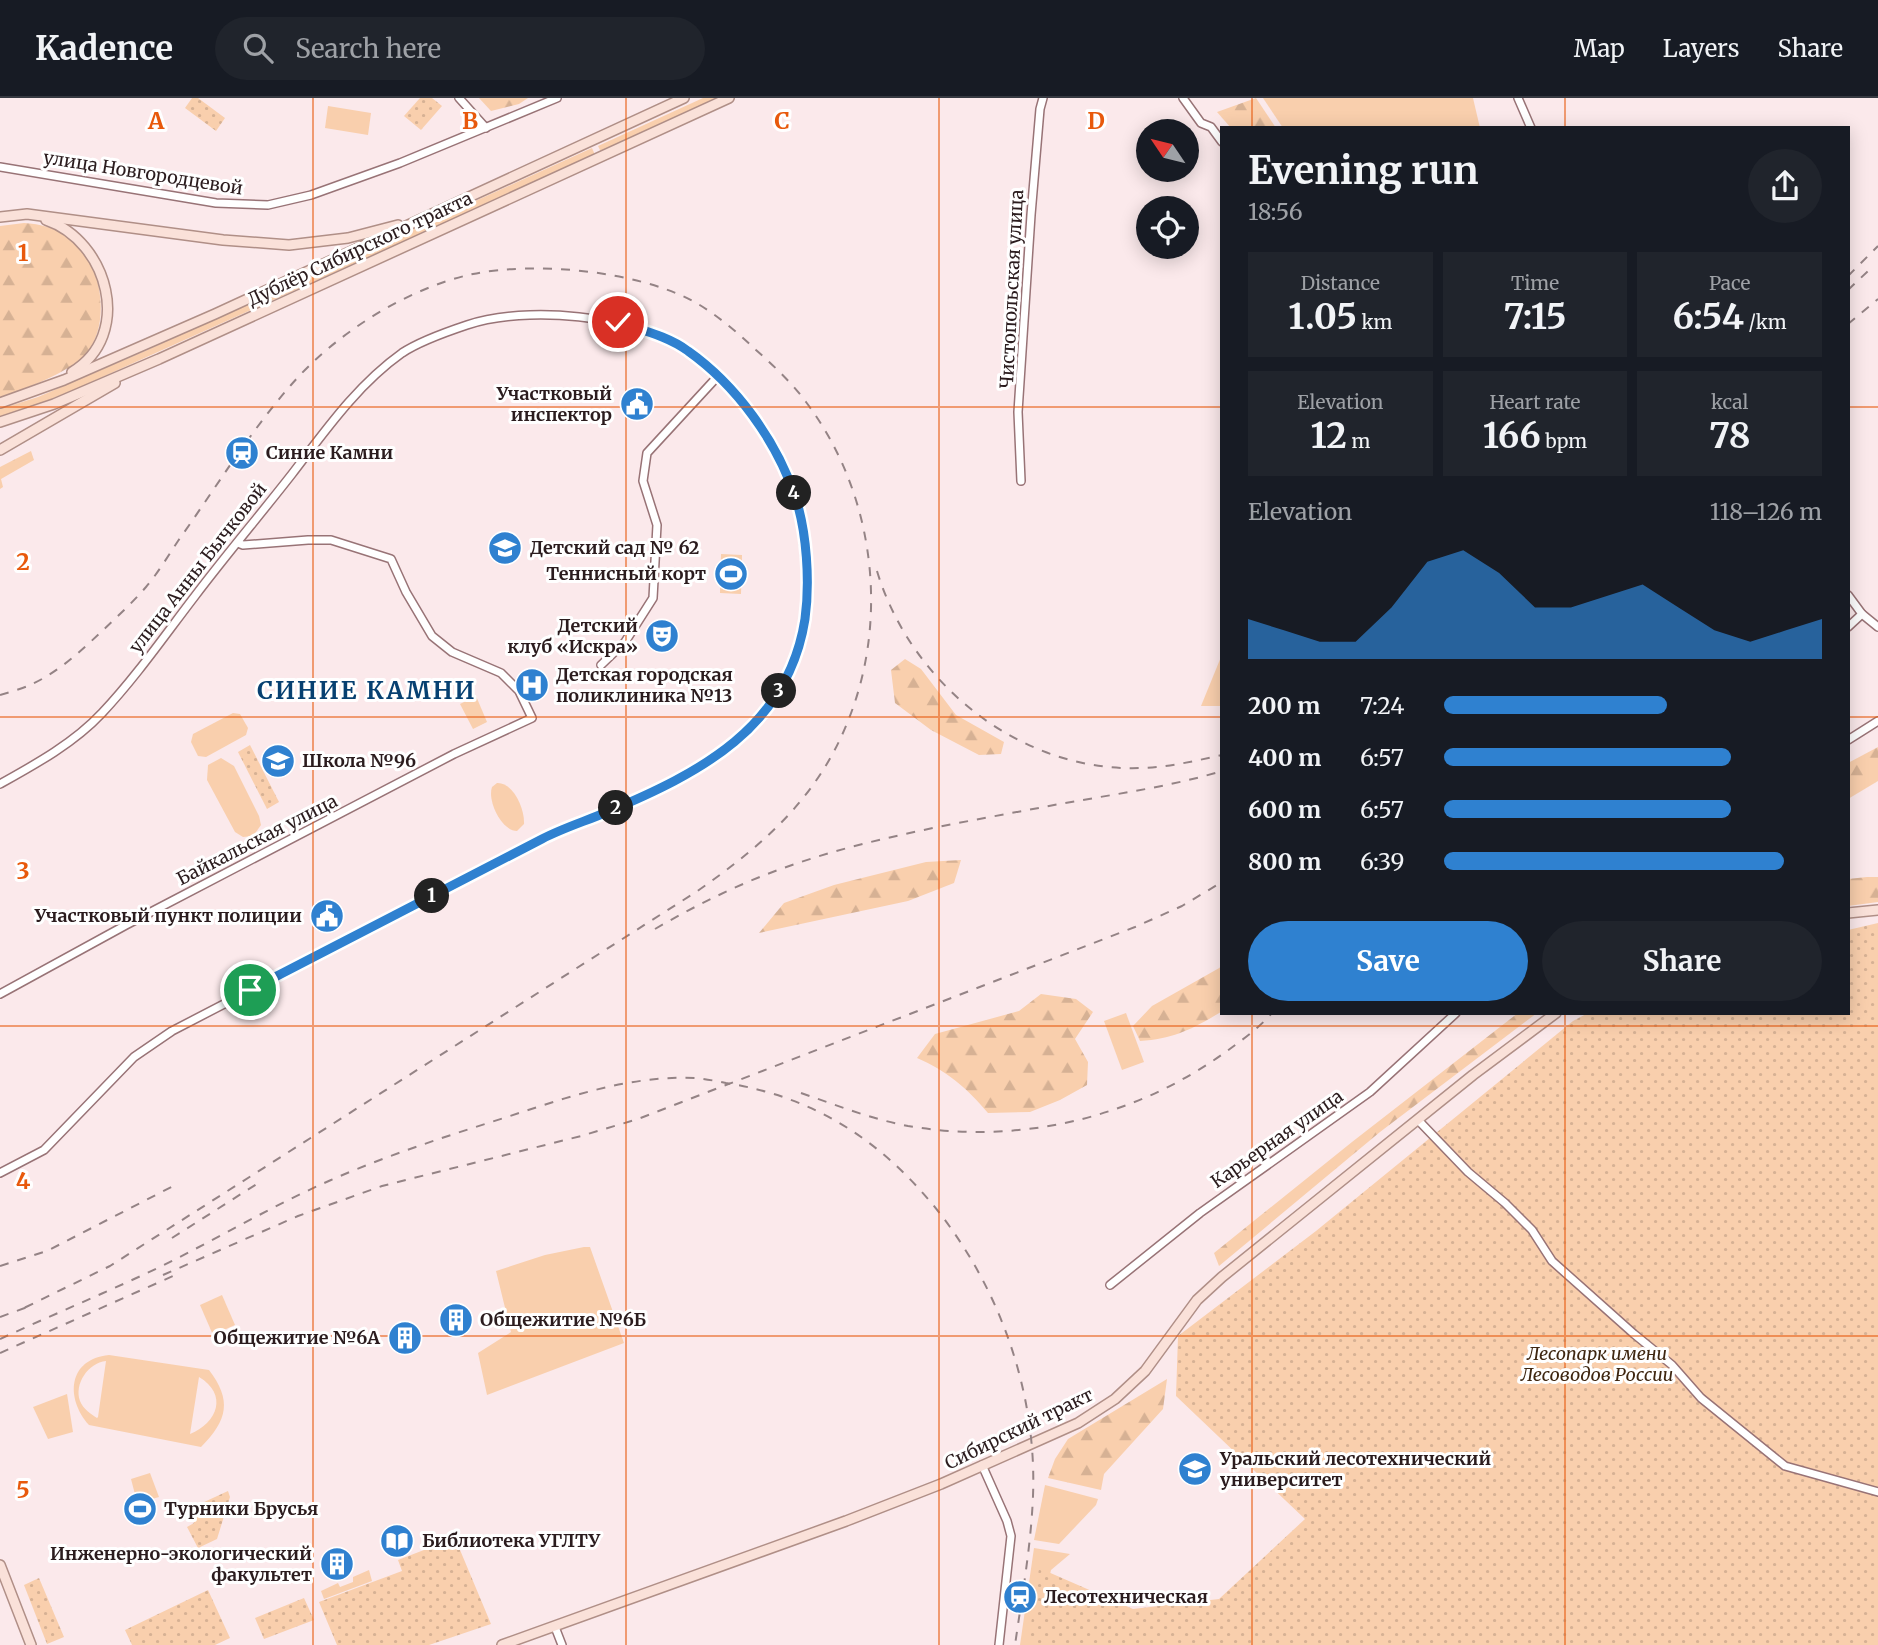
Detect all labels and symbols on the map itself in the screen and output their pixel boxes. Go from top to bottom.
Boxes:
text: A [147,106,165,135]
text: B [462,106,478,135]
text: C [774,106,790,135]
text: D [1087,106,1105,135]
north arrow [1136,119,1199,182]
street label: улица Новгородцевой [42,145,244,200]
street label: Дублёр Сибирского тракта [244,186,476,311]
street label: Чистопольская улица [995,189,1028,389]
text: 1 [18,238,29,267]
pin [588,292,648,352]
place label: Участковый инспектор [496,382,612,426]
public building icon: Участковый инспектор [618,385,656,423]
station icon: Синие Камни [223,434,261,472]
place label: Синие Камни [266,441,393,464]
pin: 4 [776,476,812,510]
street label: улица Анны Бычковой [124,478,271,658]
school or university icon: Детский сад № 62 [486,529,524,567]
place label: Детский сад № 62 [530,536,699,559]
text: 2 [16,547,30,576]
sports icon: Теннисный корт [712,555,750,593]
place label: Теннисный корт [546,562,706,585]
place label: Детский клуб «Искра» [507,614,638,658]
theatre icon: Детский клуб «Искра» [643,617,681,655]
place label: Детская городская поликлиника №13 [556,663,733,707]
hospital icon: Детская городская поликлиника №13 [513,666,551,704]
pin: 3 [762,674,796,708]
district label: СИНИЕ КАМНИ [257,675,477,706]
school or university icon: Школа №96 [259,742,297,780]
place label: Школа №96 [302,749,416,772]
street label: Байкальская улица [172,789,341,890]
pin: 2 [598,790,634,826]
text: 3 [16,856,30,885]
pin: 1 [414,878,450,914]
public building icon: Участковый пункт полиции [308,897,346,935]
place label: Участковый пункт полиции [34,904,302,927]
pin [220,960,280,1020]
street label: Карьерная улица [1206,1084,1348,1193]
text: 4 [16,1166,31,1195]
building icon: Общежитие №6Б [437,1301,475,1339]
place label: Общежитие №6Б [480,1308,646,1331]
building icon: Общежитие №6А [386,1319,424,1357]
place label: Общежитие №6А [213,1326,380,1349]
park label: Лесопарк имени Лесоводов России [1520,1342,1673,1386]
street label: Сибирский тракт [941,1383,1097,1474]
place label: Уральский лесотехнический университет [1219,1447,1492,1491]
school or university icon: Уральский лесотехнический университет [1176,1450,1214,1488]
text: 5 [16,1475,30,1504]
sports icon: Турники Брусья [121,1490,159,1528]
place label: Турники Брусья [164,1497,318,1520]
library icon: Библиотека УГЛТУ [378,1522,416,1560]
place label: Библиотека УГЛТУ [422,1529,601,1552]
place label: Инженерно-экологический факультет [50,1542,312,1586]
building icon: Инженерно-экологический факультет [318,1545,356,1583]
station icon: Лесотехническая [1001,1578,1039,1616]
place label: Лесотехническая [1044,1585,1208,1608]

